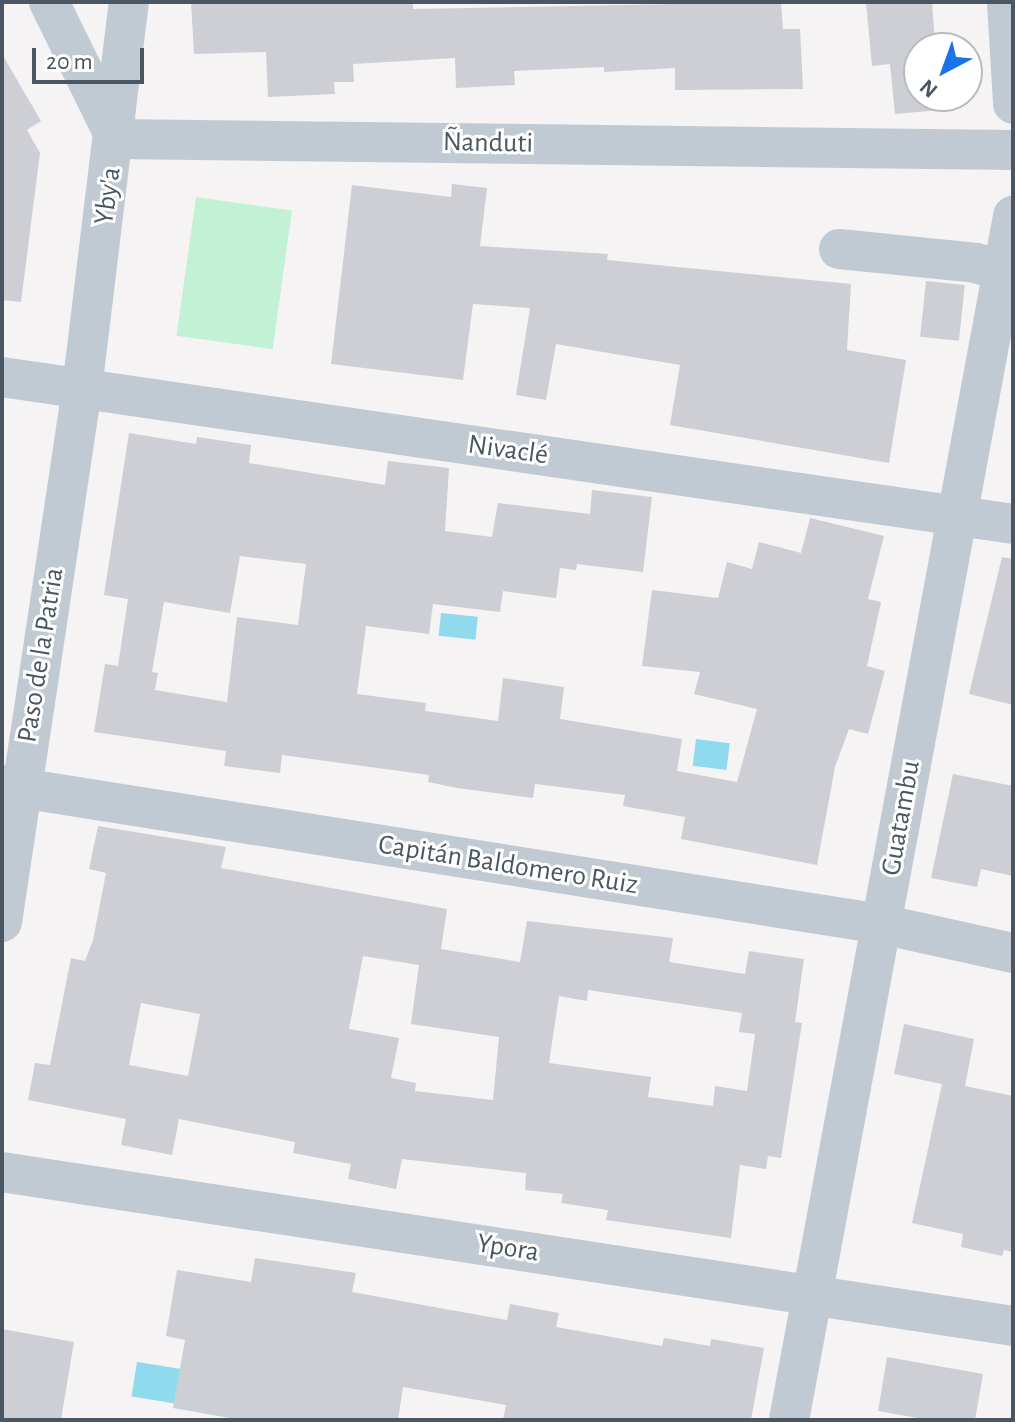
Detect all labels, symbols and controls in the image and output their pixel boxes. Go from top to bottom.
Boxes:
scale bar [36,32,148,82]
north arrow [903,32,983,112]
text: 20 m [46,50,93,74]
text: N [916,75,942,102]
street label: Ñanduti [443,125,533,161]
street label: Yby'a [87,165,129,227]
street label: Nivaclé [466,428,550,472]
street label: Paso de la Patria [11,565,71,745]
street label: Guatambu [874,758,928,878]
street label: Capitán Baldomero Ruiz [376,828,640,902]
street label: Ypora [475,1227,541,1269]

